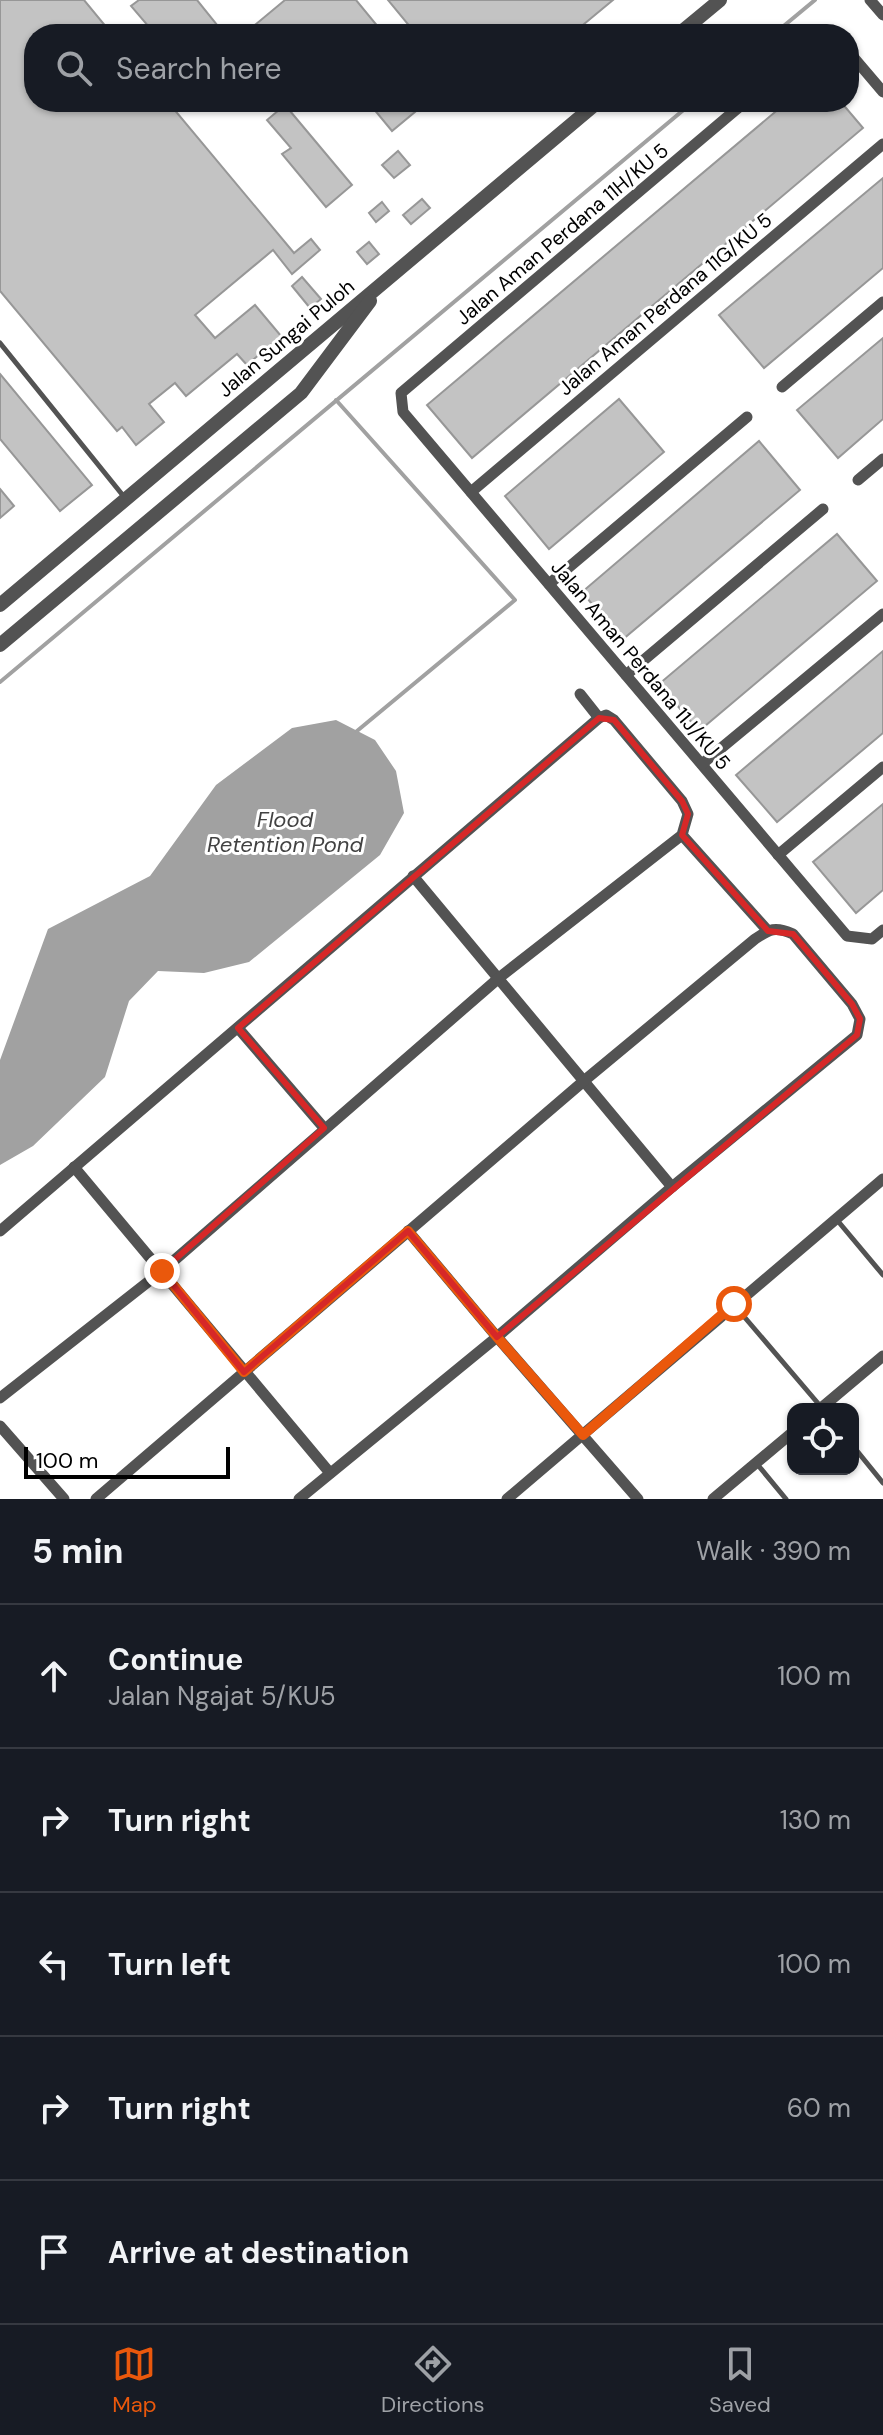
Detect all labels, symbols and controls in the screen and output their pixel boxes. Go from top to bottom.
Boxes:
search box [24,24,859,112]
icon: search [52,46,96,90]
text: Search here [116,49,282,88]
street label: Jalan Aman Perdana 11H/KU 5 [450,137,674,331]
street label: Jalan Aman Perdana 11G/KU 5 [553,207,777,401]
street label: Jalan Sungai Puloh [212,273,360,403]
street label: Jalan Aman Perdana 11J/KU 5 [546,555,736,775]
water label: Flood Retention Pond [207,805,363,859]
route end [144,1253,180,1289]
route start [716,1286,752,1322]
map controls [787,1403,859,1475]
button: locate [787,1403,859,1475]
scale bar [24,1443,230,1479]
text: 100 m [36,1446,98,1475]
text: 5 min [32,1529,123,1574]
text: Walk · 390 m [696,1534,851,1568]
text: Continue [108,1640,243,1679]
icon: ahead [32,1654,76,1698]
text: 100 m [777,1659,851,1693]
text: Jalan Ngajat 5/KU5 [108,1679,336,1713]
icon: right [32,1798,76,1842]
text: Turn right [108,1801,251,1840]
text: 130 m [780,1803,851,1837]
icon: left [32,1942,76,1986]
text: Turn left [108,1945,231,1984]
text: 100 m [777,1947,851,1981]
icon: right [32,2086,76,2130]
text: Turn right [108,2089,251,2128]
text: 60 m [787,2091,851,2125]
icon: arrive [32,2230,76,2274]
text: Arrive at destination [108,2233,409,2272]
tab: Map [112,2342,157,2419]
tab: Directions [381,2342,485,2419]
tab: Saved [709,2342,771,2419]

